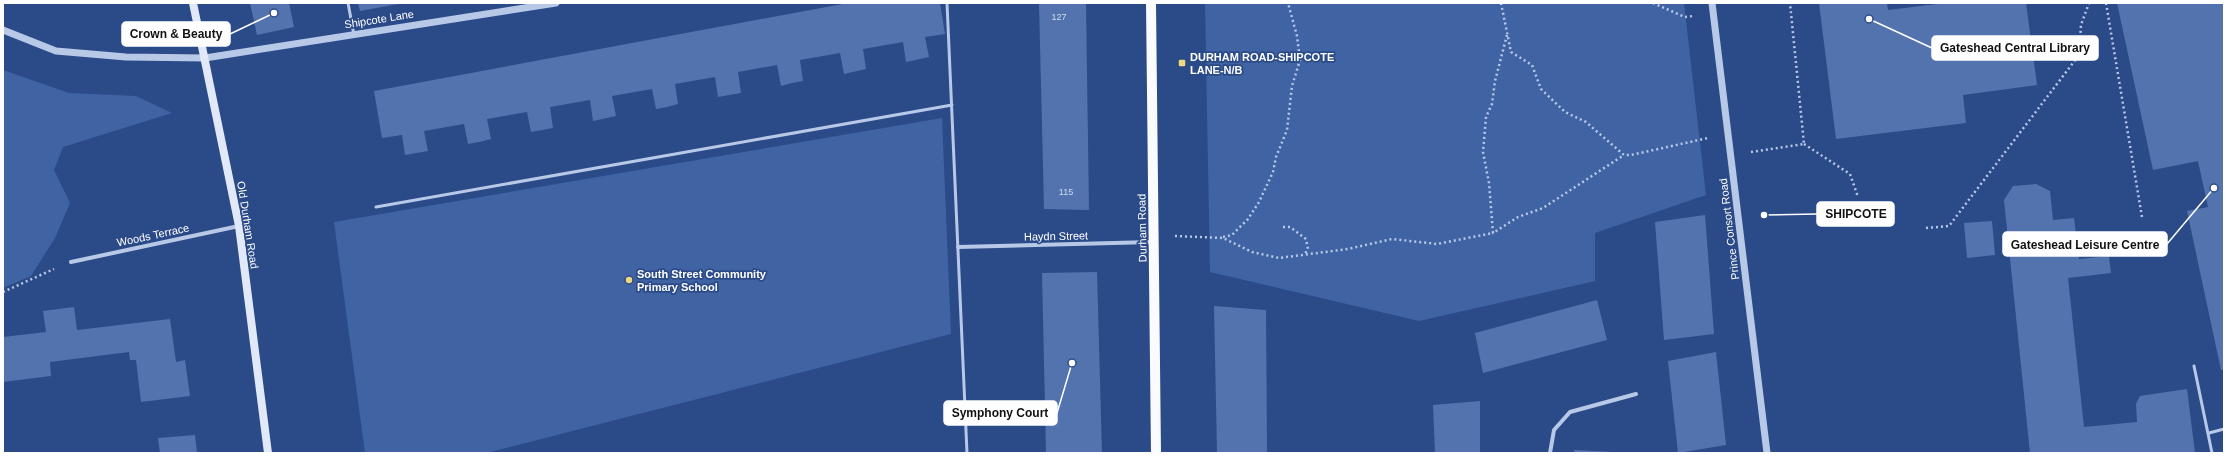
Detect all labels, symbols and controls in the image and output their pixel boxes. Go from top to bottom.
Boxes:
street label: Shipcote Lane [343,8,415,30]
house number: 127 [1051,12,1067,22]
callout: Crown & Beauty [122,22,230,46]
text: Crown & Beauty [130,27,223,41]
callout: Gateshead Central Library [1932,36,2098,60]
text: Gateshead Central Library [1940,41,2090,55]
place label: DURHAM ROAD-SHIPCOTE LANE-N/B [1190,51,1334,76]
marker: DURHAM ROAD-SHIPCOTE LANE-N/B [1177,58,1187,68]
street label: Prince Consort Road [1717,178,1741,280]
street label: Old Durham Road [235,180,261,270]
house number: 115 [1059,187,1073,197]
street label: Durham Road [1135,194,1149,262]
callout: SHIPCOTE [1817,202,1894,226]
text: SHIPCOTE [1825,207,1887,221]
street label: Woods Terrace [116,221,190,249]
street label: Haydn Street [1024,229,1088,243]
callout: Gateshead Leisure Centre [2003,232,2167,256]
text: Gateshead Leisure Centre [2011,238,2160,252]
place label: South Street Community Primary School [637,268,767,293]
marker: South Street Community Primary School [624,275,634,285]
callout: Symphony Court [944,401,1057,425]
text: Symphony Court [952,406,1048,420]

